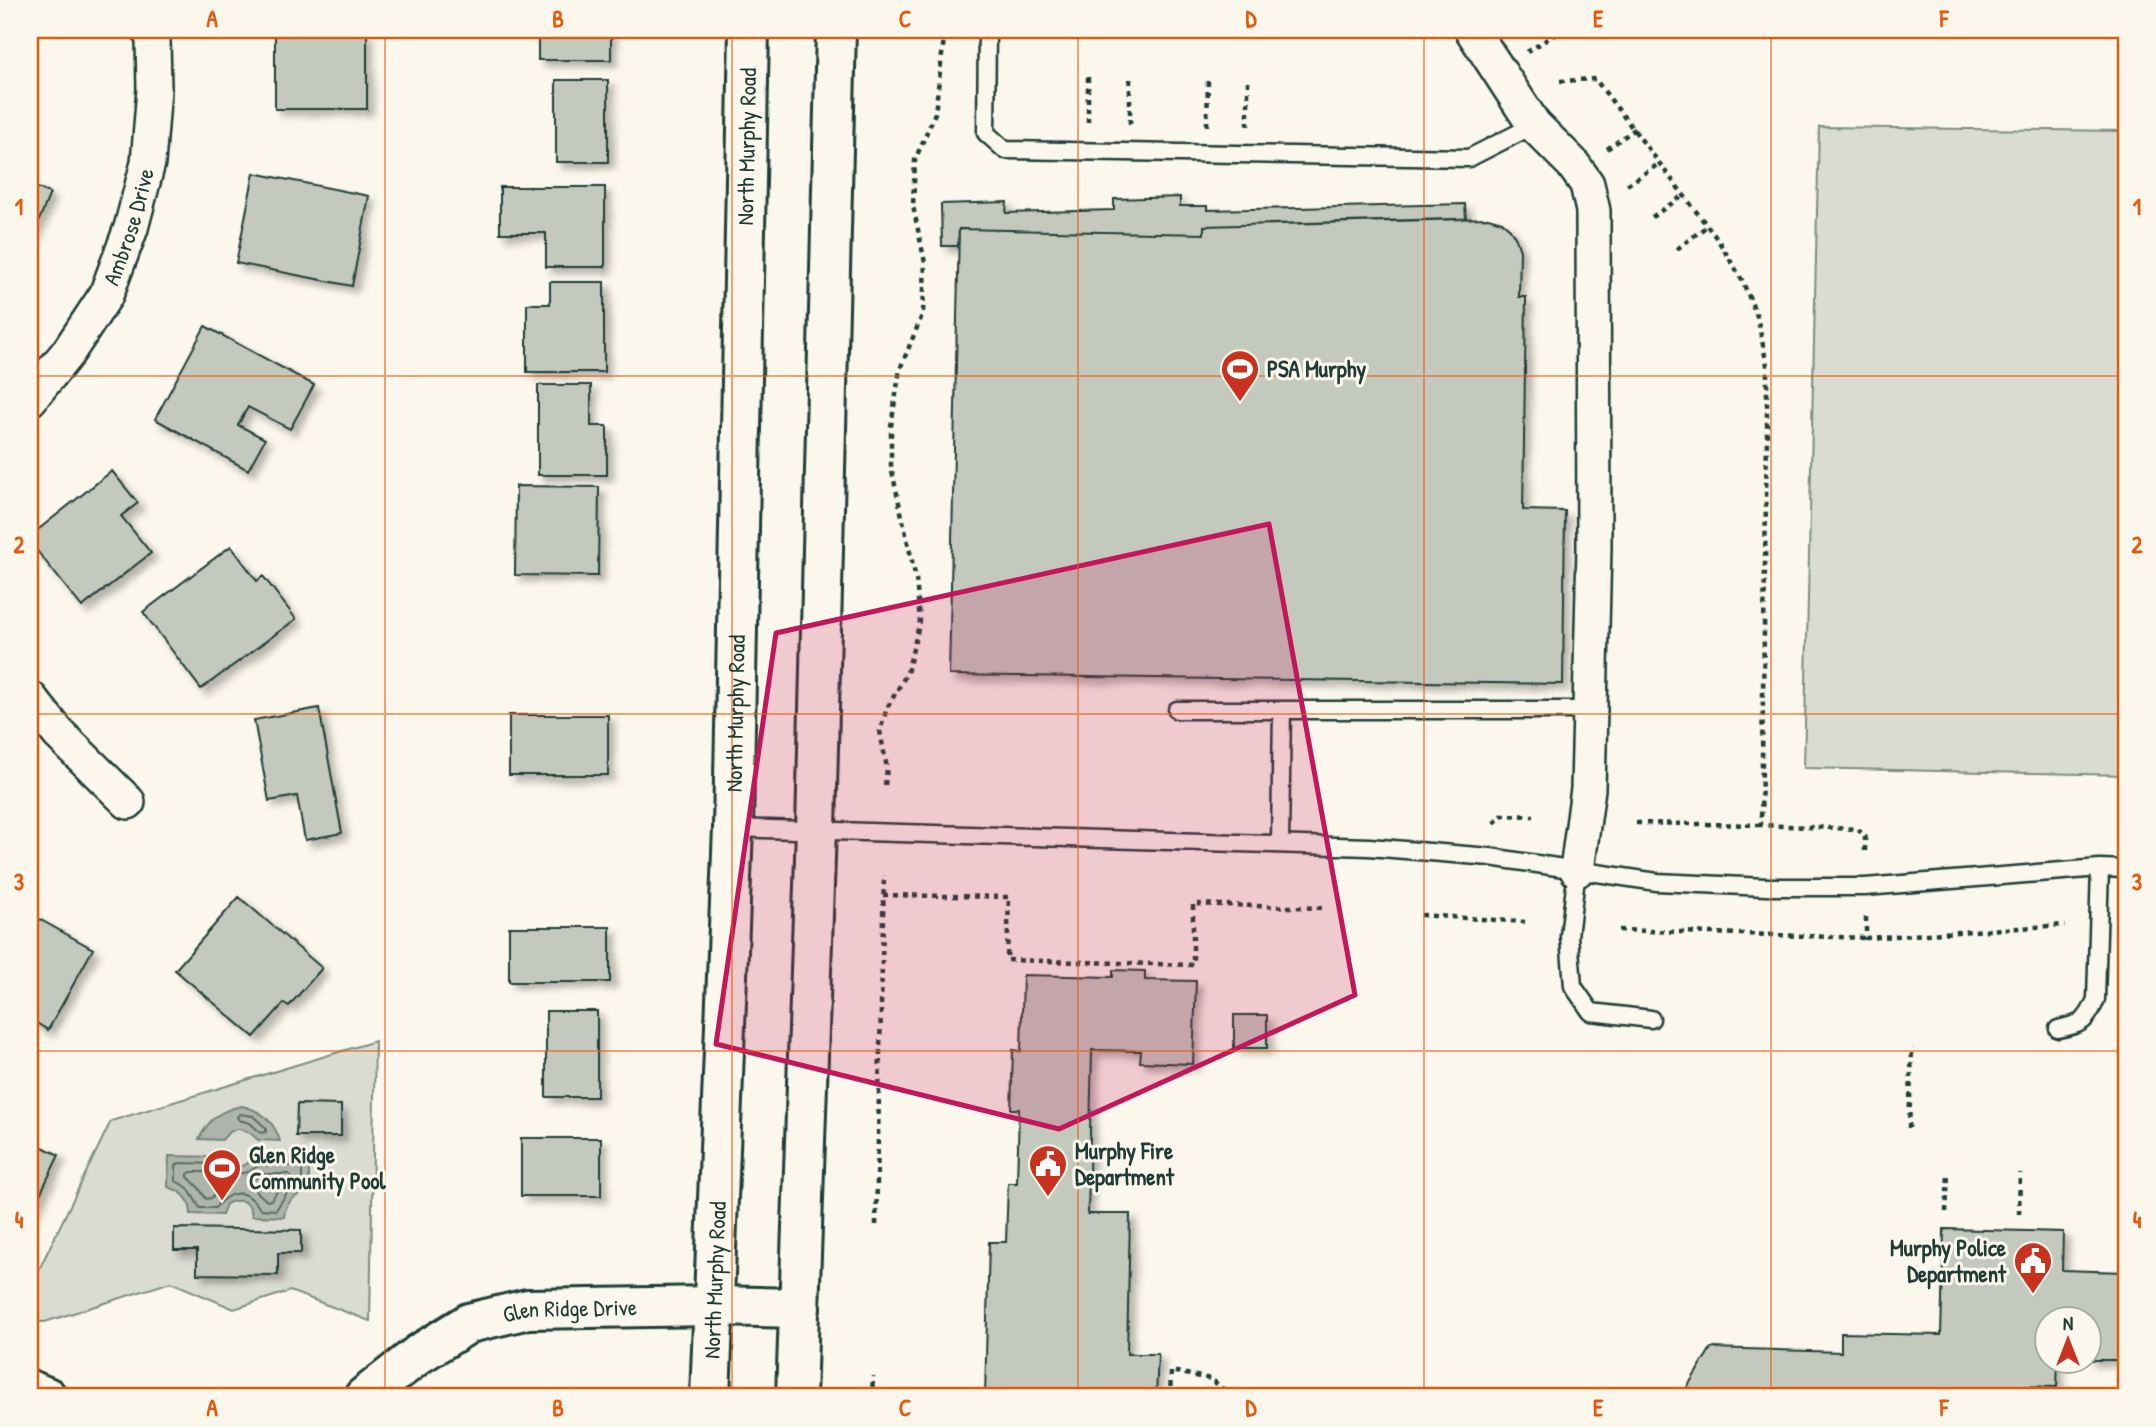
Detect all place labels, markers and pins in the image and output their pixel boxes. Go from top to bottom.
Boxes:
sports icon: PSA Murphy [1219,348,1261,403]
place label: PSA Murphy [1267,353,1366,385]
place label: Murphy Fire Department [1075,1135,1175,1193]
place label: Glen Ridge Community Pool [249,1139,386,1197]
public building icon: Murphy Fire Department [1027,1143,1069,1198]
sports icon: Glen Ridge Community Pool [201,1147,243,1202]
place label: Murphy Police Department [1890,1232,2007,1290]
public building icon: Murphy Police Department [2012,1240,2054,1295]

